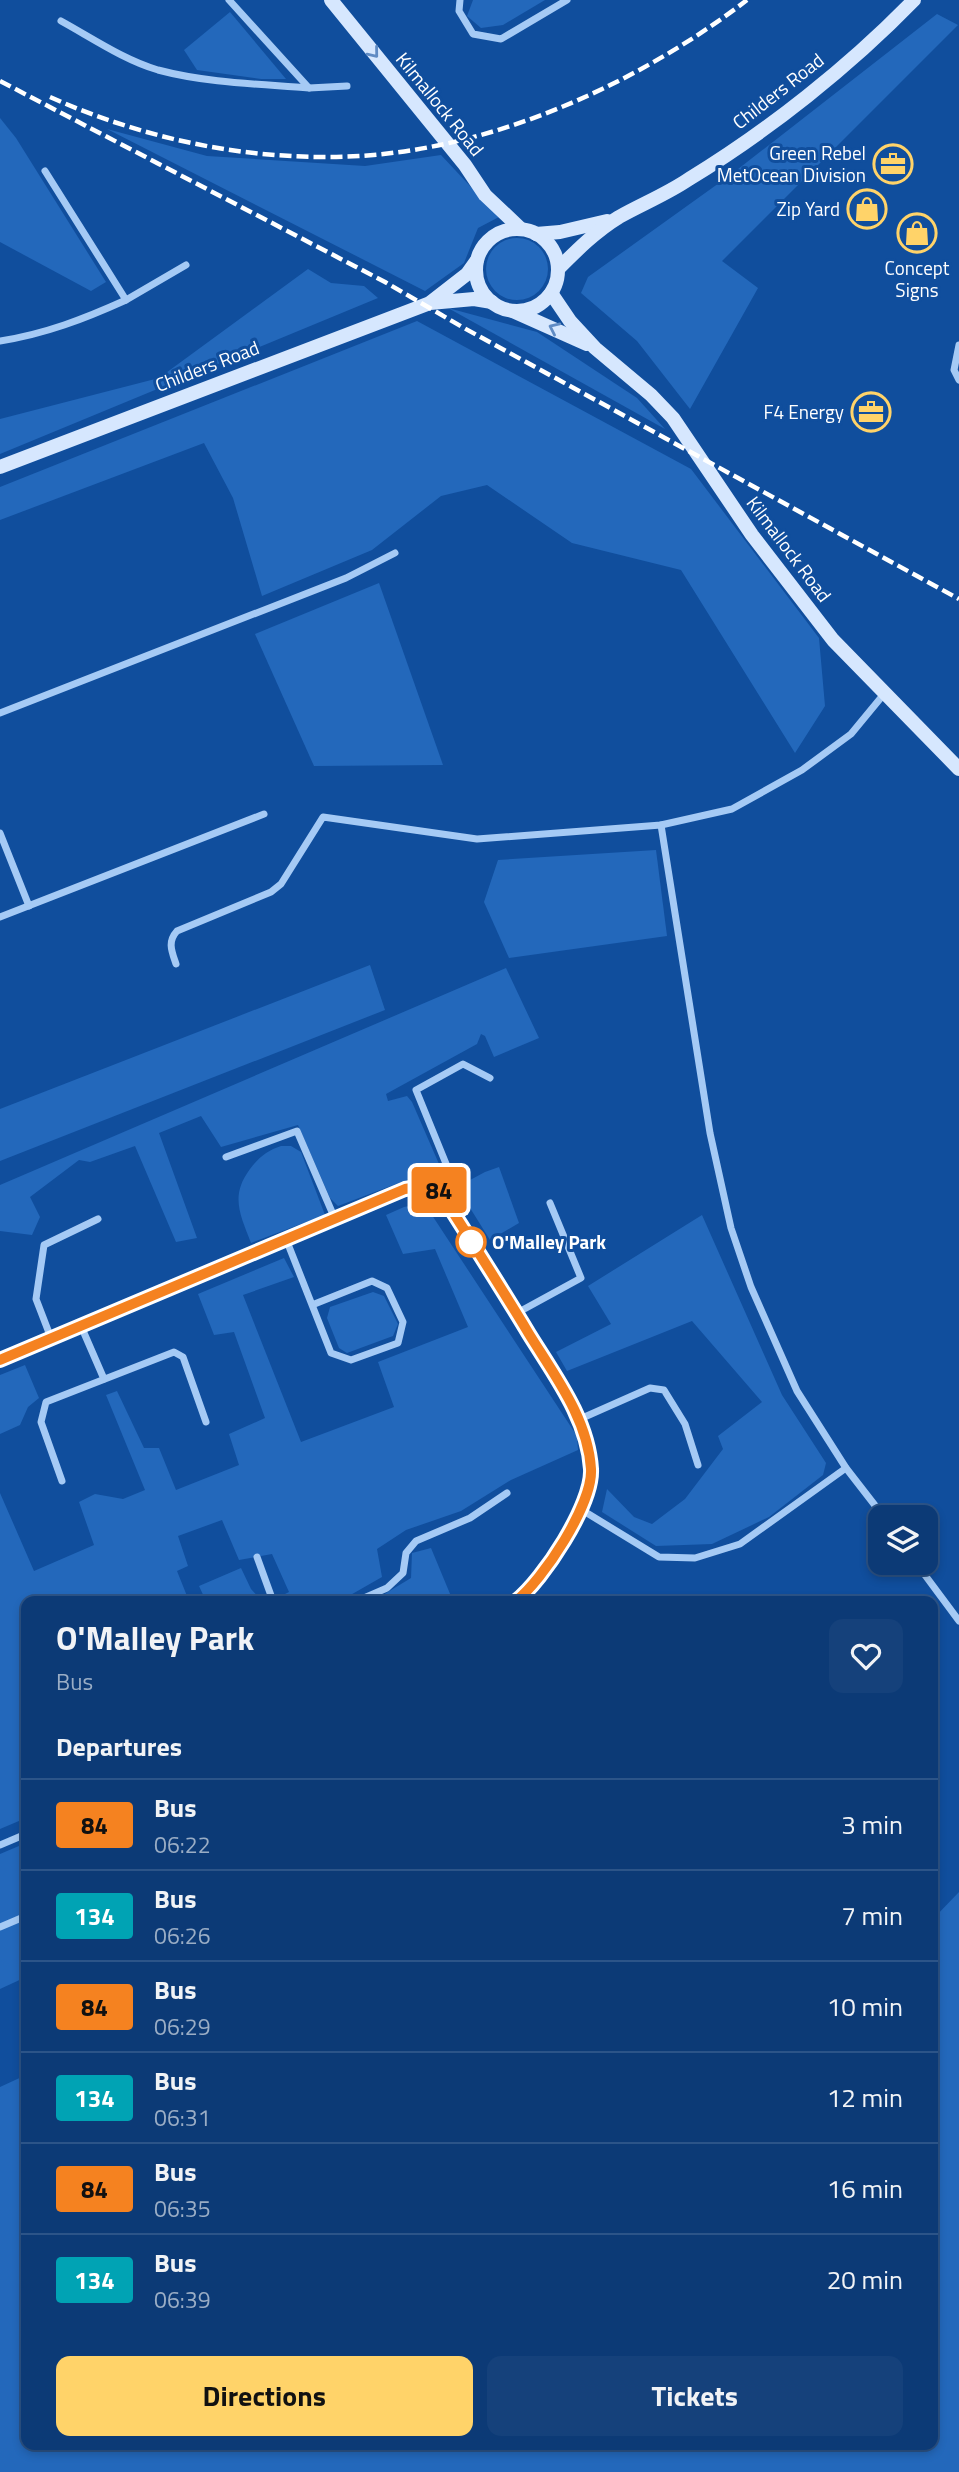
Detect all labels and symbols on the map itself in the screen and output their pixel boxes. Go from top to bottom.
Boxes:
one-way arrow [366,44,378,57]
street label: Kilmallock Road [389,45,491,162]
street label: Childers Road [726,45,830,136]
place label: Green Rebel MetOcean Division [717,138,866,189]
office icon: Green Rebel MetOcean Division [872,143,914,185]
shop icon: Zip Yard [846,188,888,230]
place label: Zip Yard [777,194,840,223]
shop icon: Concept Signs [896,212,938,254]
place label: Concept Signs [885,253,950,304]
one-way arrow [549,322,561,336]
street label: Childers Road [151,332,263,399]
office icon: F4 Energy [850,391,892,433]
place label: F4 Energy [763,397,844,426]
street label: Kilmallock Road [740,490,839,608]
line badge: 84 [408,1167,471,1213]
marker: O'Malley Park [456,1227,486,1257]
place label: O'Malley Park [492,1227,606,1256]

